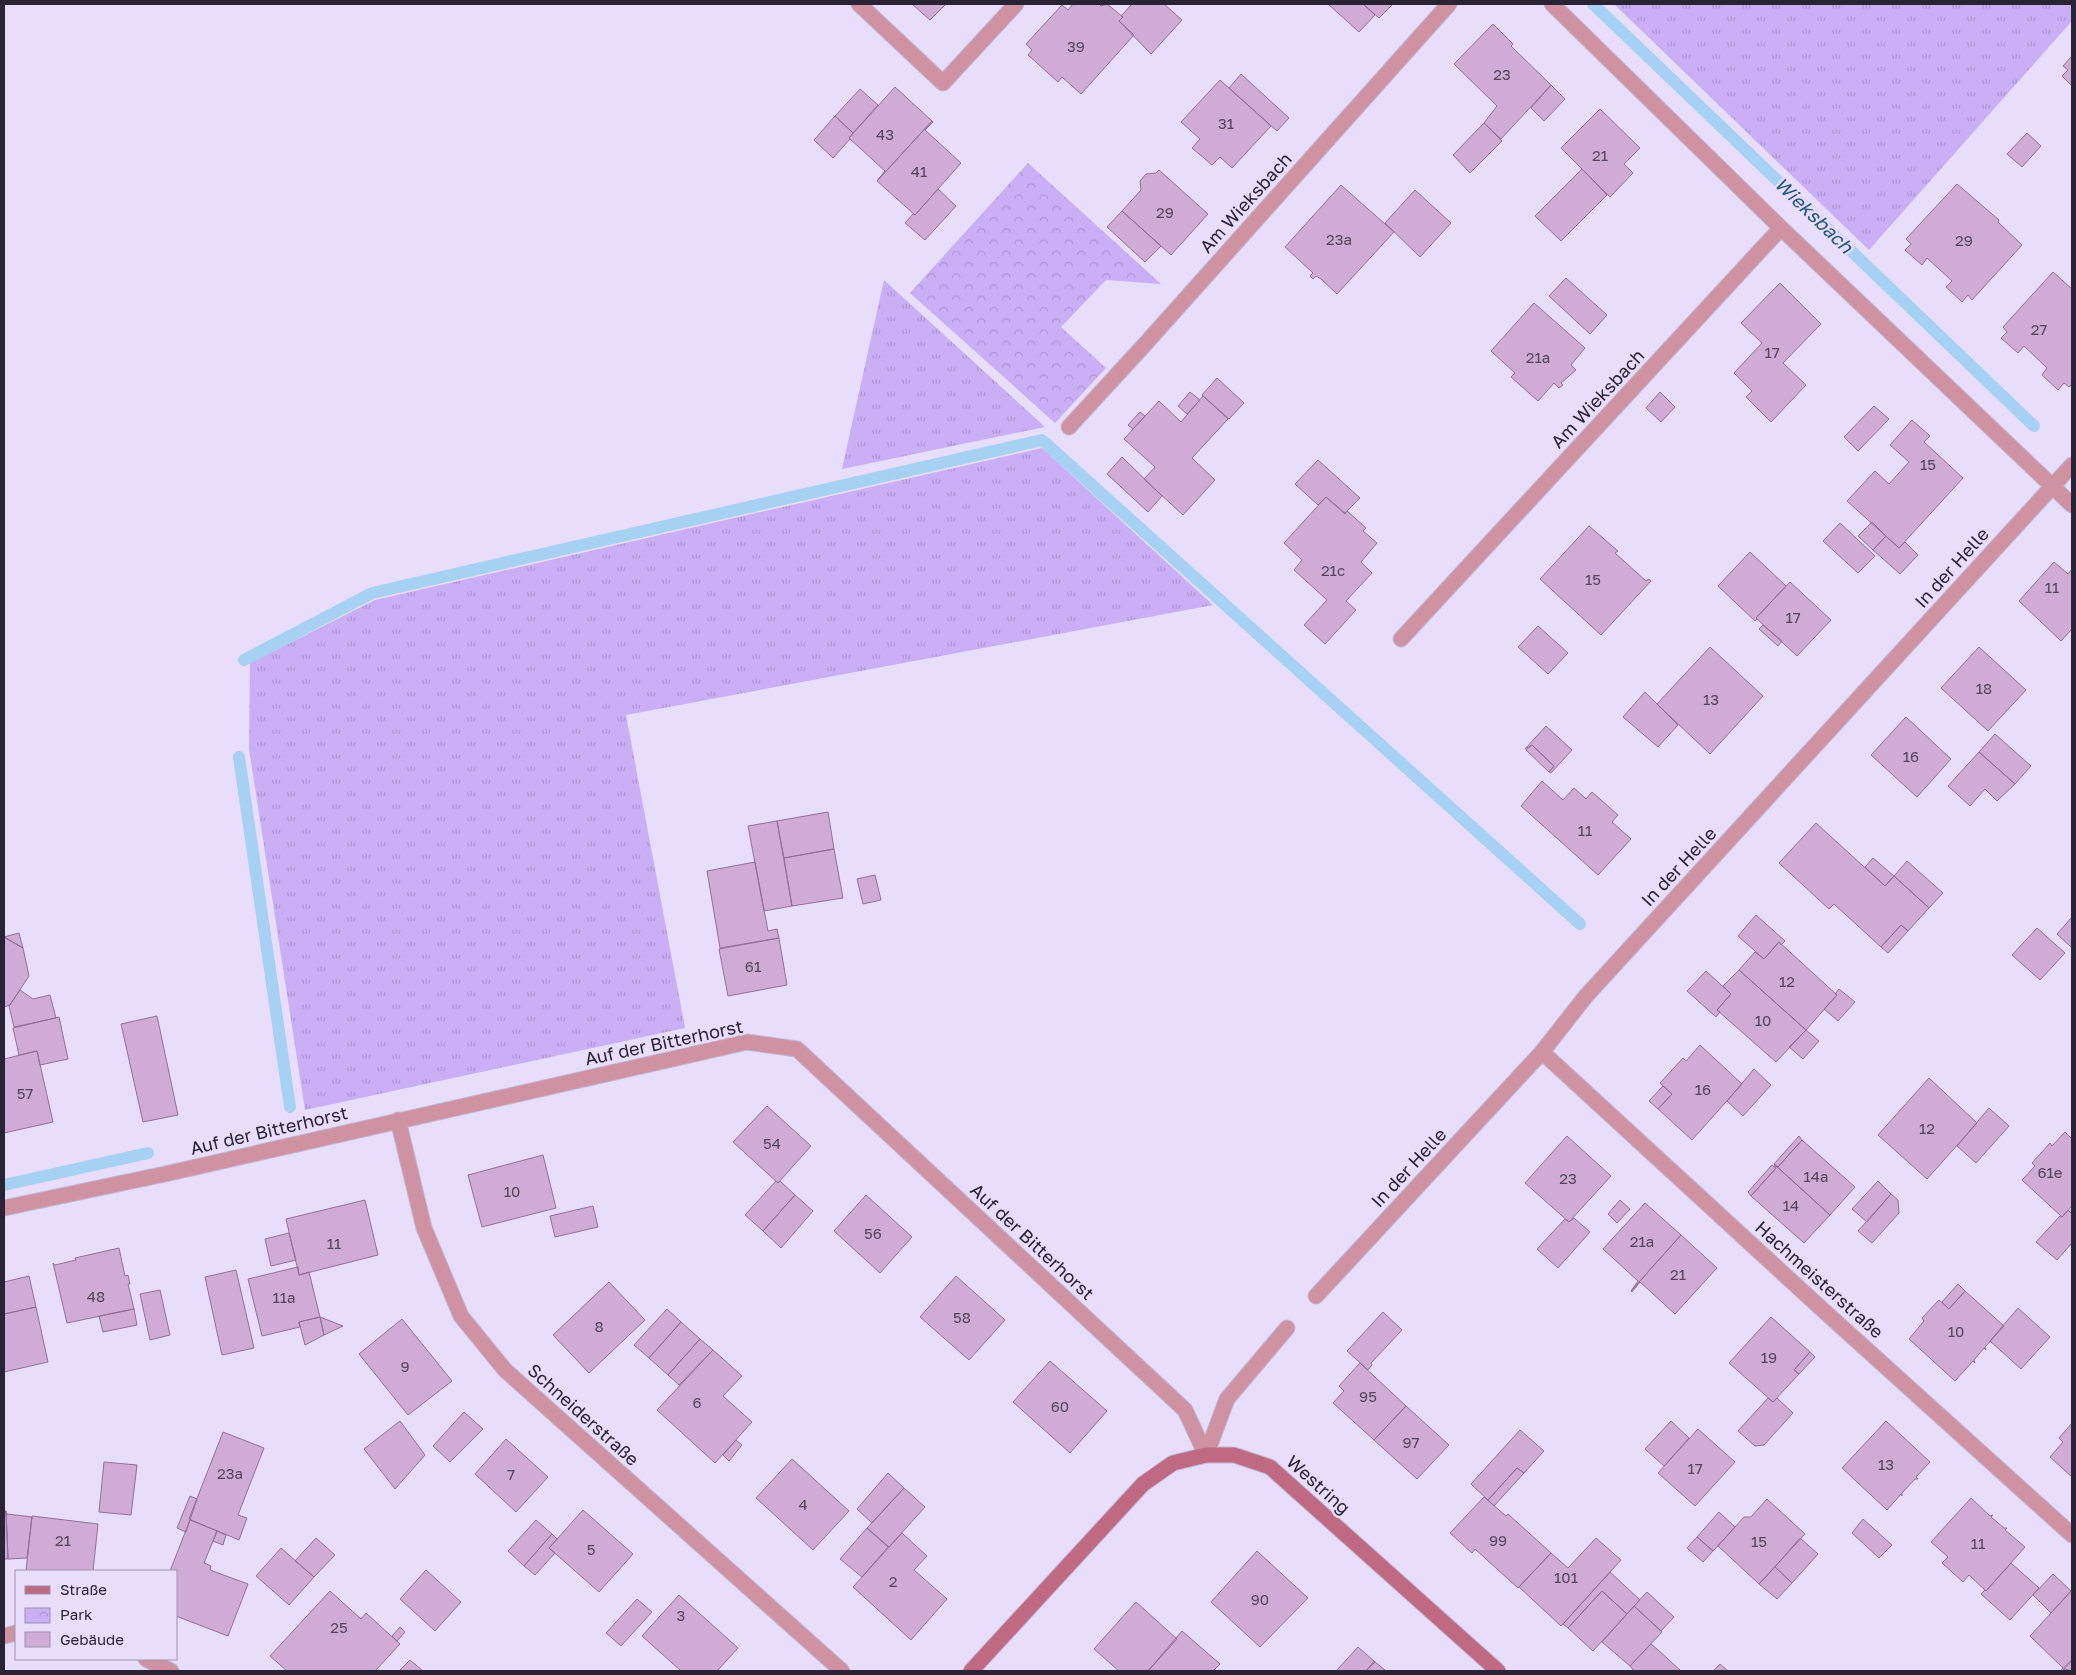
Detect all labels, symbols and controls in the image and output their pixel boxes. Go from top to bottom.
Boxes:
house number: 39 [1067,37,1085,55]
house number: 23 [1493,65,1511,83]
house number: 31 [1218,114,1234,132]
house number: 43 [876,125,894,143]
house number: 21 [1592,146,1608,164]
street label: Am Wieksbach [1195,148,1296,257]
house number: 41 [911,162,927,180]
water label: Wieksbach [1771,172,1859,258]
house number: 29 [1156,203,1174,221]
house number: 23a [1326,230,1352,248]
house number: 29 [1955,231,1973,249]
house number: 27 [2031,320,2047,338]
house number: 17 [1764,343,1780,361]
street label: Am Wieksbach [1546,344,1649,452]
house number: 21a [1526,348,1550,366]
house number: 15 [1920,455,1936,473]
street label: In der Helle [1910,523,1993,612]
house number: 21c [1321,561,1345,579]
house number: 15 [1585,570,1601,588]
house number: 11 [2045,578,2059,596]
house number: 17 [1785,608,1801,626]
house number: 18 [1976,679,1992,697]
house number: 13 [1703,690,1719,708]
house number: 16 [1903,747,1919,765]
house number: 11 [1578,821,1592,839]
street label: In der Helle [1636,822,1720,910]
house number: 61 [745,957,761,975]
house number: 12 [1779,972,1795,990]
house number: 10 [1755,1011,1771,1029]
street label: Auf der Bitterhorst [583,1015,745,1070]
house number: 16 [1695,1080,1711,1098]
house number: 57 [17,1084,33,1102]
street label: Auf der Bitterhorst [188,1101,350,1159]
house number: 12 [1919,1119,1935,1137]
street label: In der Helle [1366,1123,1450,1211]
house number: 54 [763,1134,781,1152]
house number: 61e [2037,1163,2063,1181]
house number: 14a [1804,1167,1828,1185]
house number: 23 [1559,1169,1577,1187]
street label: Auf der Bitterhorst [966,1178,1099,1304]
house number: 10 [504,1182,520,1200]
house number: 14 [1783,1196,1799,1214]
street label: Hachmeisterstraße [1751,1216,1888,1343]
house number: 56 [864,1224,882,1242]
house number: 21a [1630,1232,1654,1250]
house number: 11 [327,1234,341,1252]
house number: 21 [1670,1265,1686,1283]
house number: 48 [87,1287,105,1305]
house number: 11a [272,1288,296,1306]
house number: 58 [953,1308,971,1326]
house number: 8 [594,1317,604,1335]
house number: 10 [1948,1322,1964,1340]
house number: 19 [1761,1348,1777,1366]
house number: 9 [400,1357,410,1375]
street label: Schneiderstraße [524,1359,644,1470]
house number: 95 [1359,1387,1377,1405]
house number: 6 [692,1393,702,1411]
house number: 60 [1051,1397,1069,1415]
house number: 97 [1402,1433,1420,1451]
street label: Westring [1282,1450,1355,1518]
house number: 13 [1878,1455,1894,1473]
house number: 17 [1687,1459,1703,1477]
house number: 23a [217,1464,243,1482]
house number: 7 [507,1465,515,1483]
house number: 4 [798,1495,808,1513]
house number: 21 [55,1531,71,1549]
house number: 99 [1489,1531,1507,1549]
house number: 15 [1751,1532,1767,1550]
house number: 11 [1971,1534,1985,1552]
house number: 5 [587,1540,595,1558]
house number: 101 [1554,1568,1578,1586]
legend [15,1570,178,1660]
house number: 2 [889,1572,897,1590]
text: Straße [60,1580,107,1598]
house number: 90 [1251,1590,1269,1608]
text: Park [60,1605,93,1623]
house number: 3 [677,1606,685,1624]
house number: 25 [330,1618,348,1636]
text: Gebäude [60,1630,124,1648]

